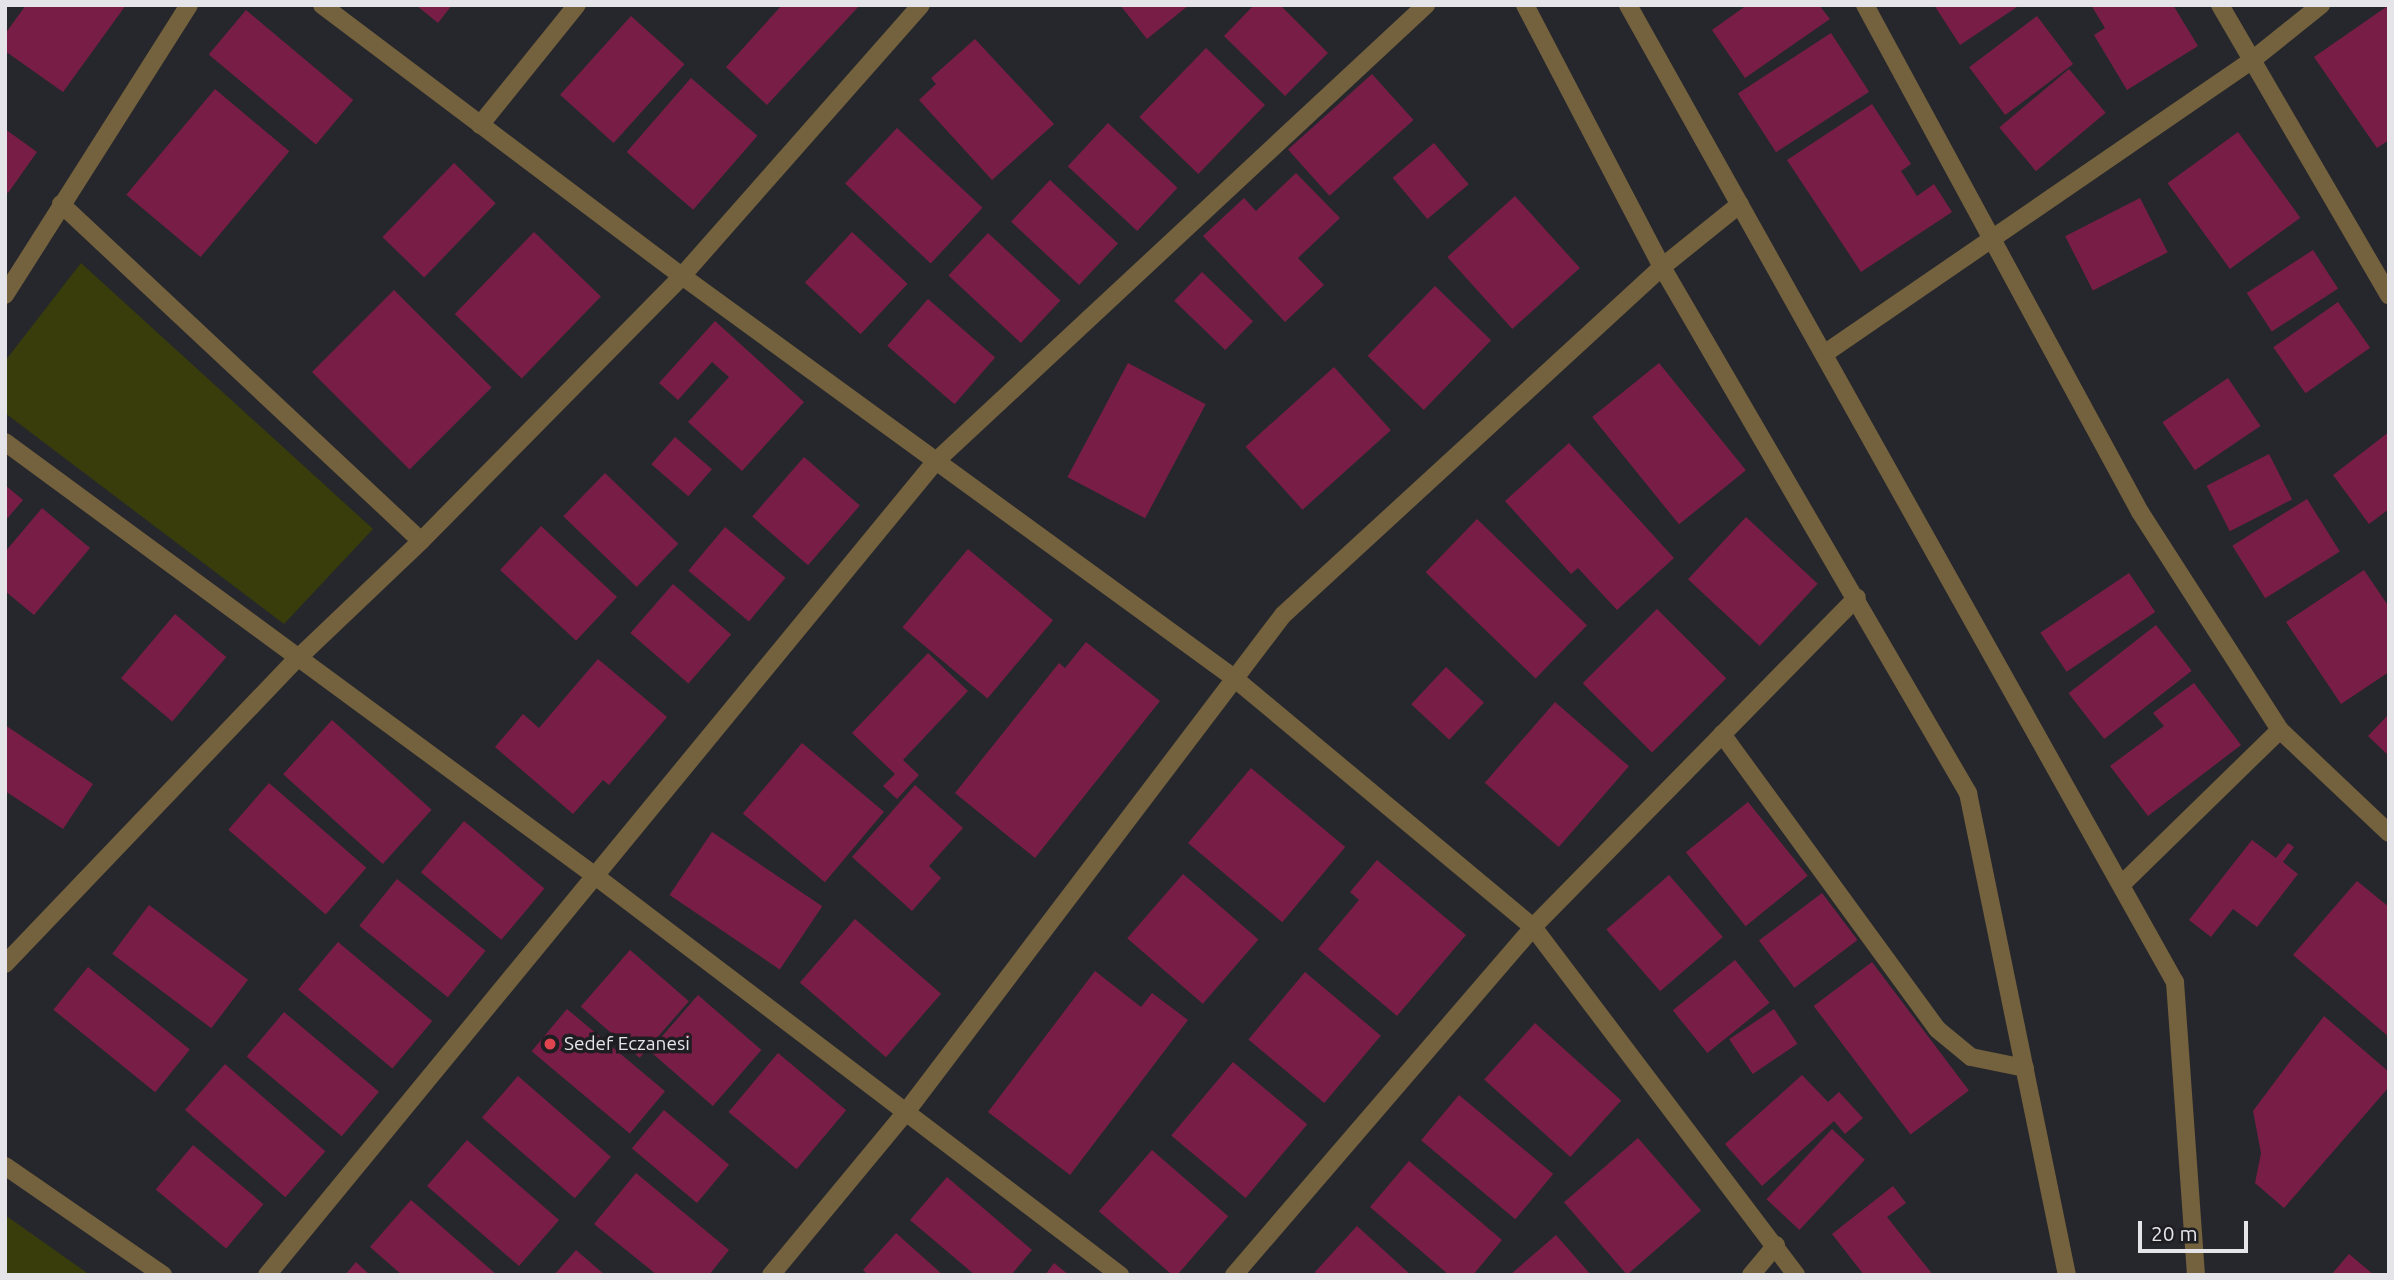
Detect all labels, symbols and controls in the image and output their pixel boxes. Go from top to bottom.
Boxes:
place label: Sedef Eczanesi [564,1033,690,1055]
marker: Sedef Eczanesi [542,1036,558,1052]
scale bar [2142,1206,2252,1250]
text: 20 m [2151,1221,2198,1245]

